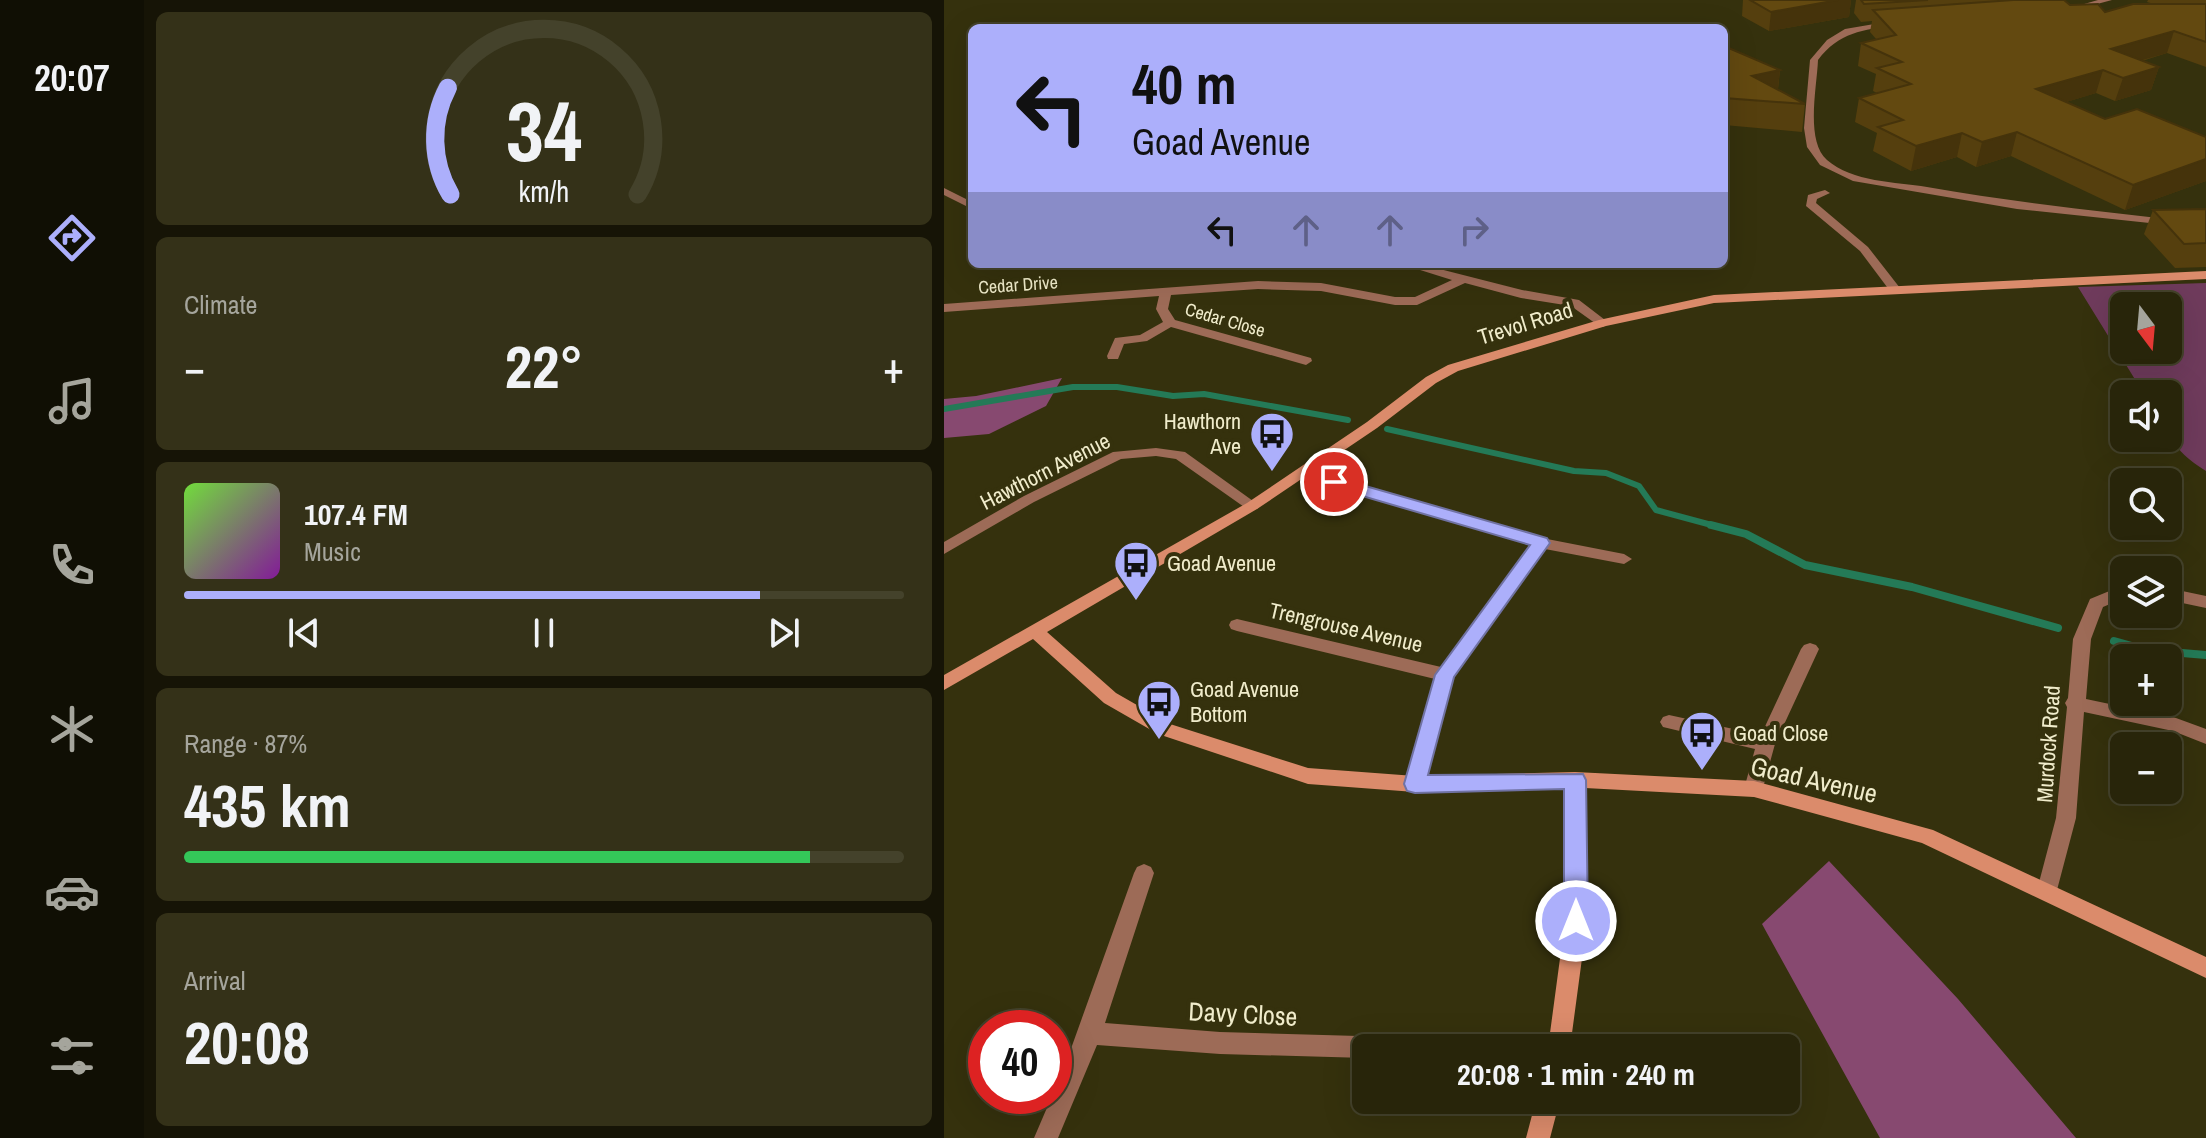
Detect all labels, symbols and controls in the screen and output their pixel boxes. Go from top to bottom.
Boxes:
text: 40 m [1132,46,1237,121]
text: 20:07 [34,54,110,102]
icon: left [1000,56,1104,160]
text: 34 [506,74,582,186]
text: Goad Avenue [1132,118,1310,166]
text: km/h [519,172,569,211]
icon: left [1200,208,1244,252]
icon: ahead [1284,208,1328,252]
icon: ahead [1368,208,1412,252]
icon: right [1452,208,1496,252]
icon: directions [44,210,100,266]
street label: Cedar Drive [977,269,1059,300]
text: Climate [184,287,257,322]
north arrow [2110,292,2182,364]
map controls [2110,292,2182,804]
street label: Trevol Road [1474,294,1576,352]
street label: Cedar Close [1182,296,1268,343]
text: 22° [505,326,583,407]
text: − [184,337,205,397]
text: + [883,337,904,397]
icon: music [44,373,100,429]
button: sound [2110,380,2182,452]
place label: Hawthorn Ave [1164,406,1241,461]
bus stop icon: Hawthorn Ave [1248,410,1296,473]
street label: Hawthorn Avenue [975,425,1115,517]
pin [1300,448,1368,516]
icon: arrive [1312,460,1356,504]
button: search [2110,468,2182,540]
text: 107.4 FM [304,494,408,534]
text: Music [304,534,361,569]
icon: phone [44,537,100,593]
bus stop icon: Goad Avenue [1112,539,1160,602]
place label: Goad Avenue [1167,548,1276,578]
button: layers [2110,556,2182,628]
street label: Trengrouse Avenue [1266,595,1426,659]
icon: previous [282,611,326,655]
icon: pause [522,611,566,655]
icon: next [762,611,806,655]
button: + [2110,644,2182,716]
place label: Goad Avenue Bottom [1190,674,1299,729]
bus stop icon: Goad Avenue Bottom [1135,678,1183,741]
street label: Murdock Road [2029,684,2067,804]
icon: climate [44,701,100,757]
bus stop icon: Goad Close [1678,709,1726,772]
place label: Goad Close [1733,718,1828,748]
text: Range · 87% [184,726,307,761]
button: − [2110,732,2182,804]
street label: Goad Avenue [1747,748,1881,811]
text: 435 km [184,765,351,846]
icon: car [44,864,100,920]
position arrow [1534,879,1618,963]
text: Arrival [184,963,246,998]
street label: Davy Close [1188,993,1298,1034]
text: 20:08 [184,1002,310,1083]
speed limit sign: 40 [968,1010,1072,1114]
icon: filters [44,1028,100,1084]
text: 20:08 · 1 min · 240 m [1457,1054,1695,1094]

